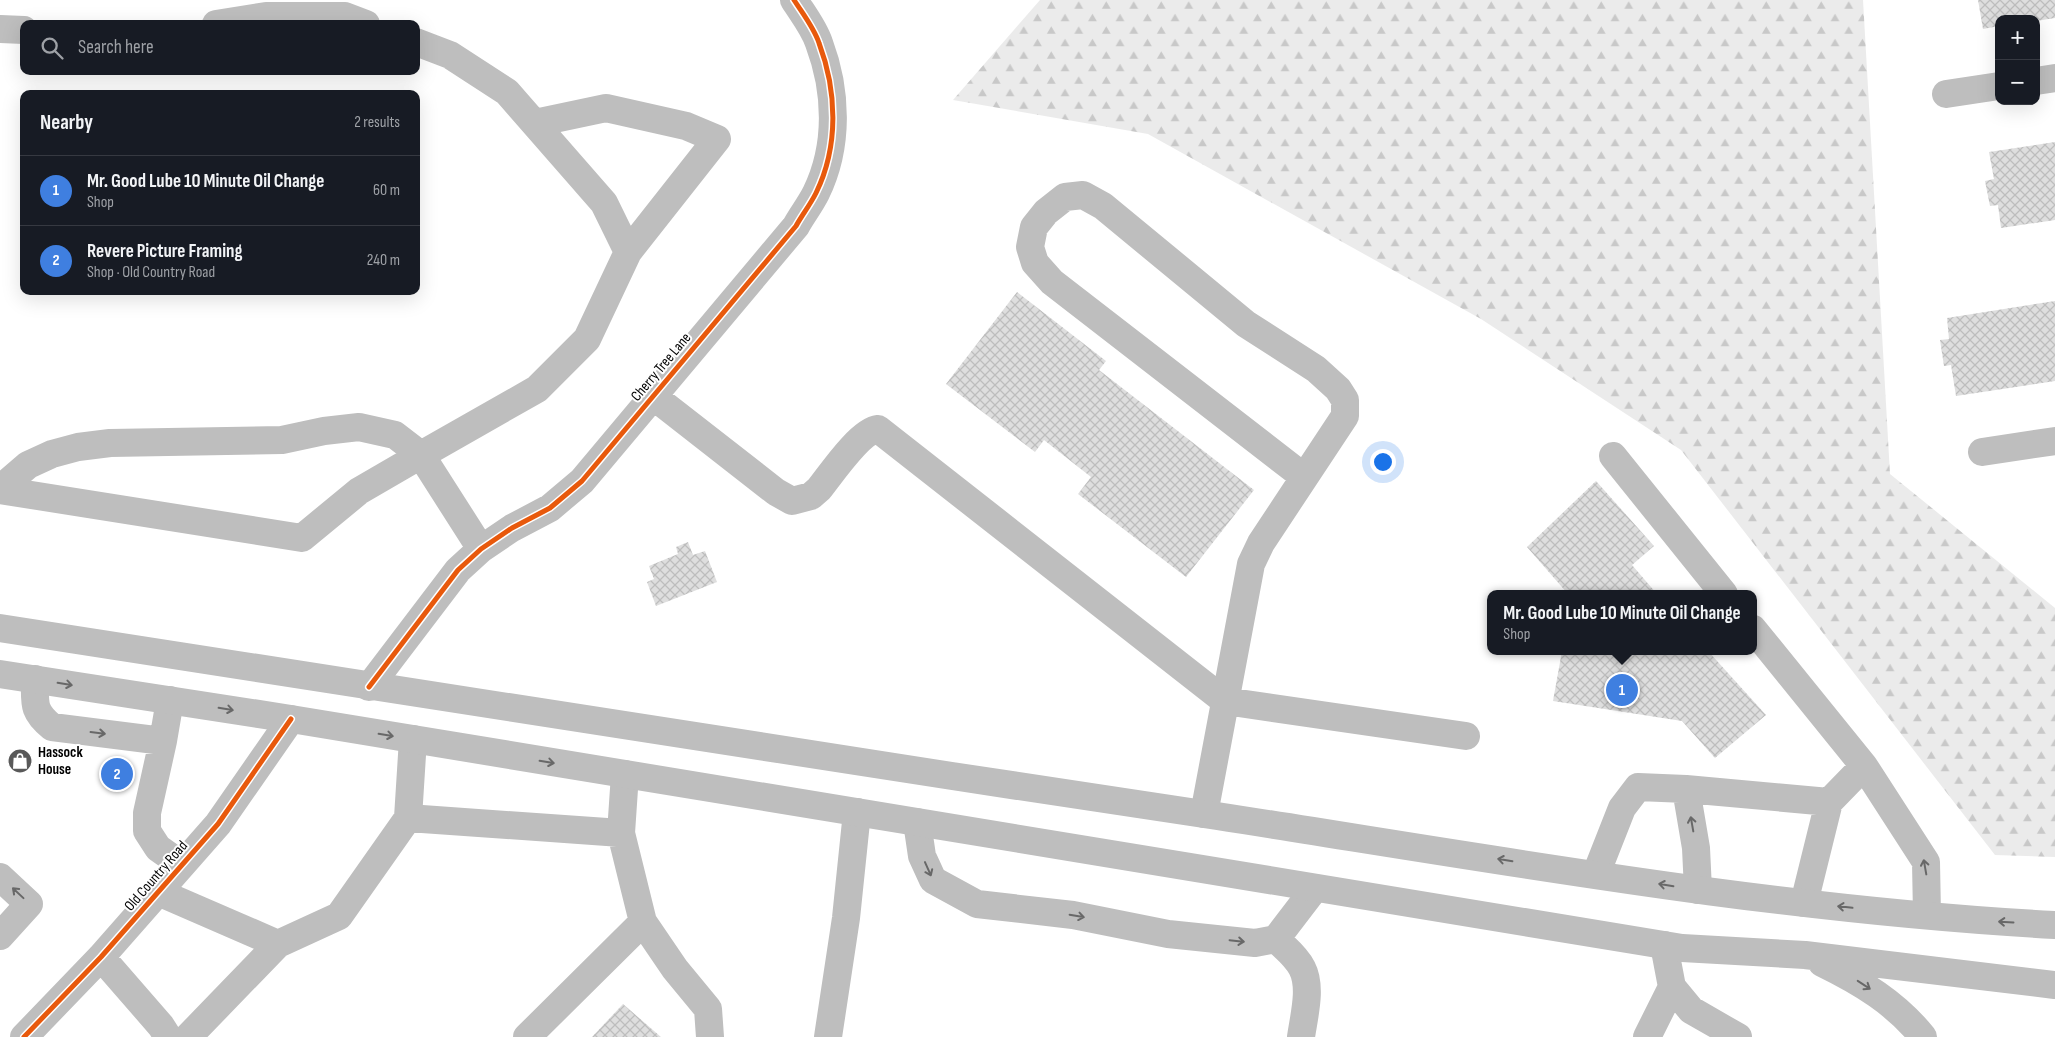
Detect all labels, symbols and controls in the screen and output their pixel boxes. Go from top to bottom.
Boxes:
map controls [1995,15,2040,105]
button: + [1995,15,2040,60]
search box [20,20,420,75]
icon: search [38,34,66,62]
text: Search here [78,36,154,59]
button: − [1995,60,2040,105]
text: Nearby [40,110,93,135]
text: 2 results [354,113,400,132]
text: Mr. Good Lube 10 Minute Oil Change [87,170,324,193]
text: 1 [53,181,59,200]
text: 60 m [373,181,400,200]
text: Shop [87,193,114,212]
text: Revere Picture Framing [87,240,242,263]
text: 2 [52,251,60,270]
text: 240 m [367,251,400,270]
text: Shop · Old Country Road [87,263,215,282]
street label: Cherry Tree Lane [627,329,695,405]
your location [1370,449,1396,475]
popup [1487,590,1757,655]
text: Mr. Good Lube 10 Minute Oil Change [1503,602,1741,625]
text: Shop [1503,625,1530,644]
pin: 1 [1606,671,1638,709]
one-way arrow [57,679,73,689]
one-way arrow [218,704,234,714]
one-way arrow [90,728,106,738]
one-way arrow [378,731,394,741]
place label: Hassock House [38,743,83,779]
shop icon: Hassock House [7,748,33,774]
pin: 2 [101,755,133,793]
one-way arrow [538,757,554,767]
one-way arrow [1687,816,1696,832]
street label: Old Country Road [120,837,192,915]
one-way arrow [1498,855,1514,865]
one-way arrow [1919,859,1929,875]
one-way arrow [924,861,934,876]
one-way arrow [1658,879,1674,889]
one-way arrow [11,887,24,899]
one-way arrow [1837,902,1853,912]
one-way arrow [1069,911,1085,921]
one-way arrow [1999,918,2015,927]
one-way arrow [1229,936,1245,946]
one-way arrow [1857,980,1871,991]

